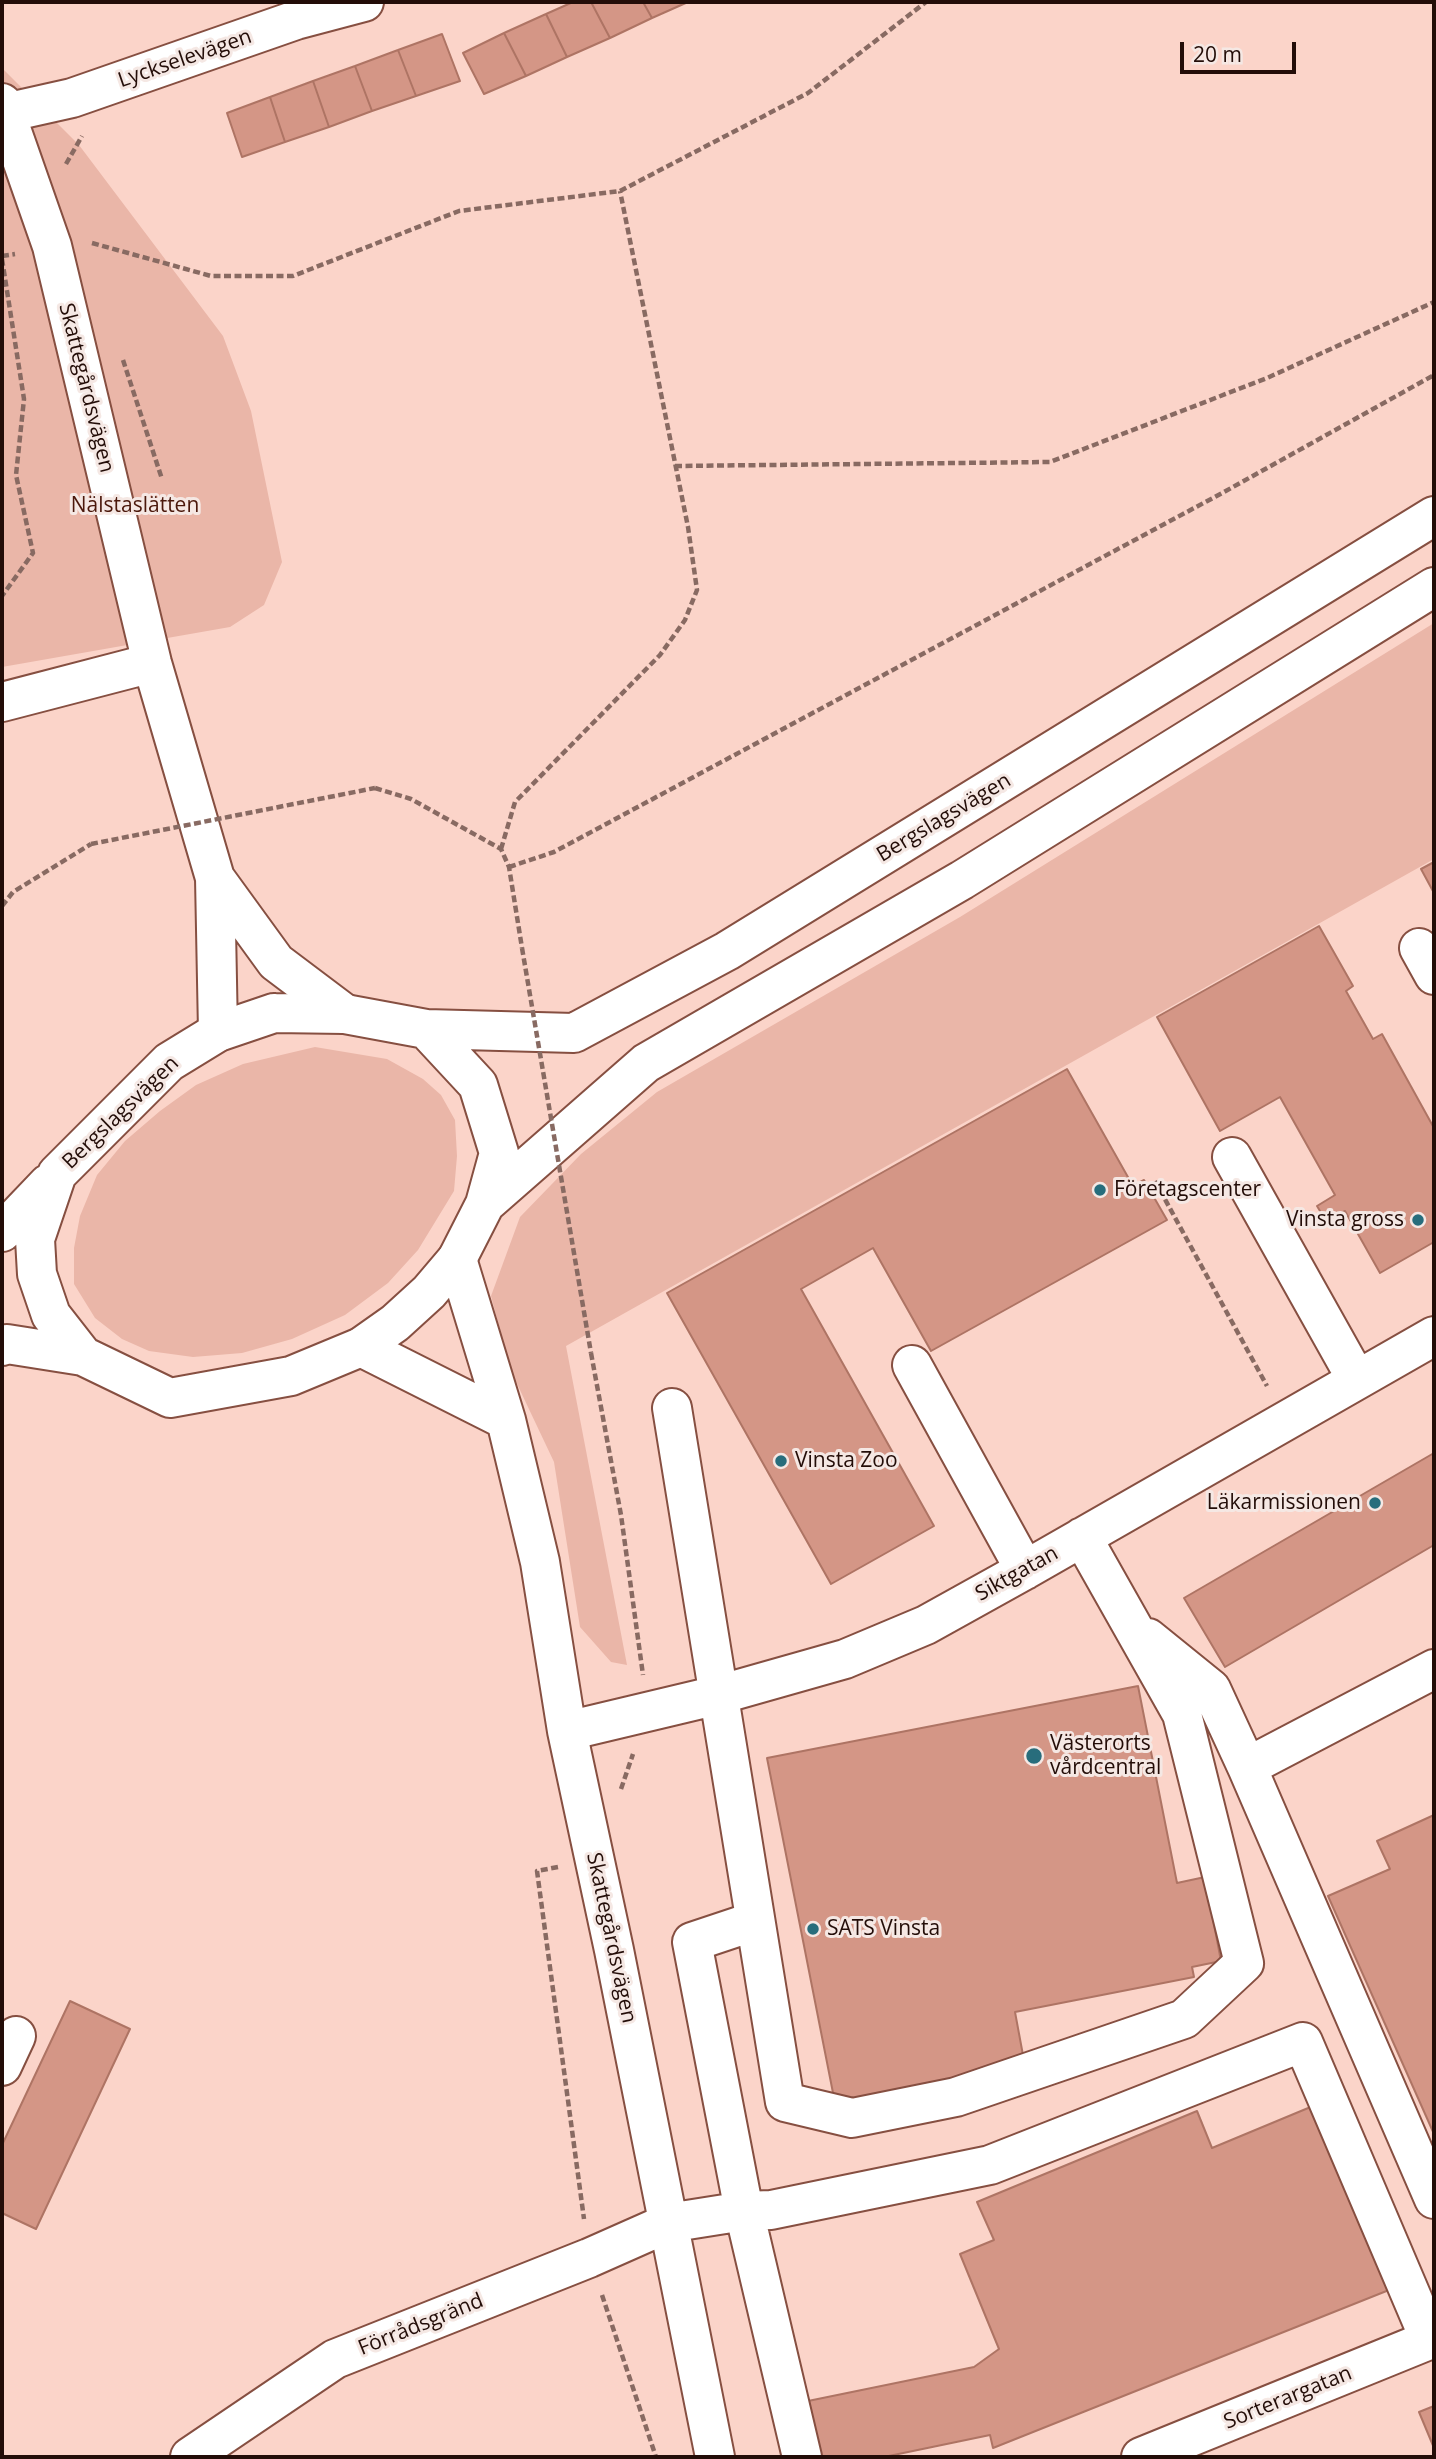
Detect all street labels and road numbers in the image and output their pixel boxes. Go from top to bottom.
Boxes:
street label: Lyckselevägen [115,24,255,94]
street label: Skattegårdsvägen [53,301,119,475]
street label: Bergslagsvägen [872,768,1016,868]
street label: Bergslagsvägen [58,1051,184,1175]
street label: Siktgatan [971,1541,1063,1607]
street label: Skattegårdsvägen [581,1850,641,2026]
street label: Förrådsgränd [355,2288,487,2362]
street label: Sorterargatan [1220,2361,1356,2435]

